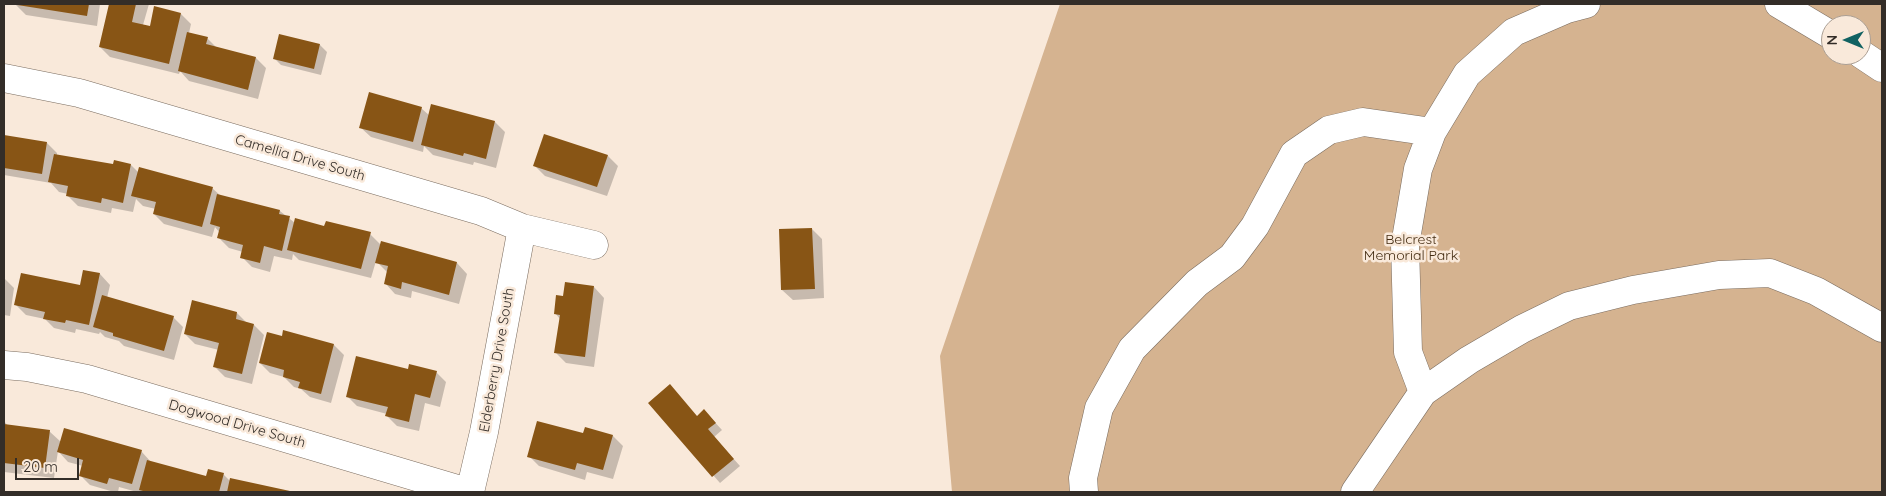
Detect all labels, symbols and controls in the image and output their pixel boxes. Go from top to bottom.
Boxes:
north arrow [1821,15,1871,65]
text: N [1823,35,1841,45]
street label: Camellia Drive South [233,131,367,185]
park label: Belcrest Memorial Park [1364,232,1458,264]
street label: Elderberry Drive South [476,287,518,433]
street label: Dogwood Drive South [167,396,307,452]
scale bar [18,448,81,480]
text: 20 m [23,457,58,476]

